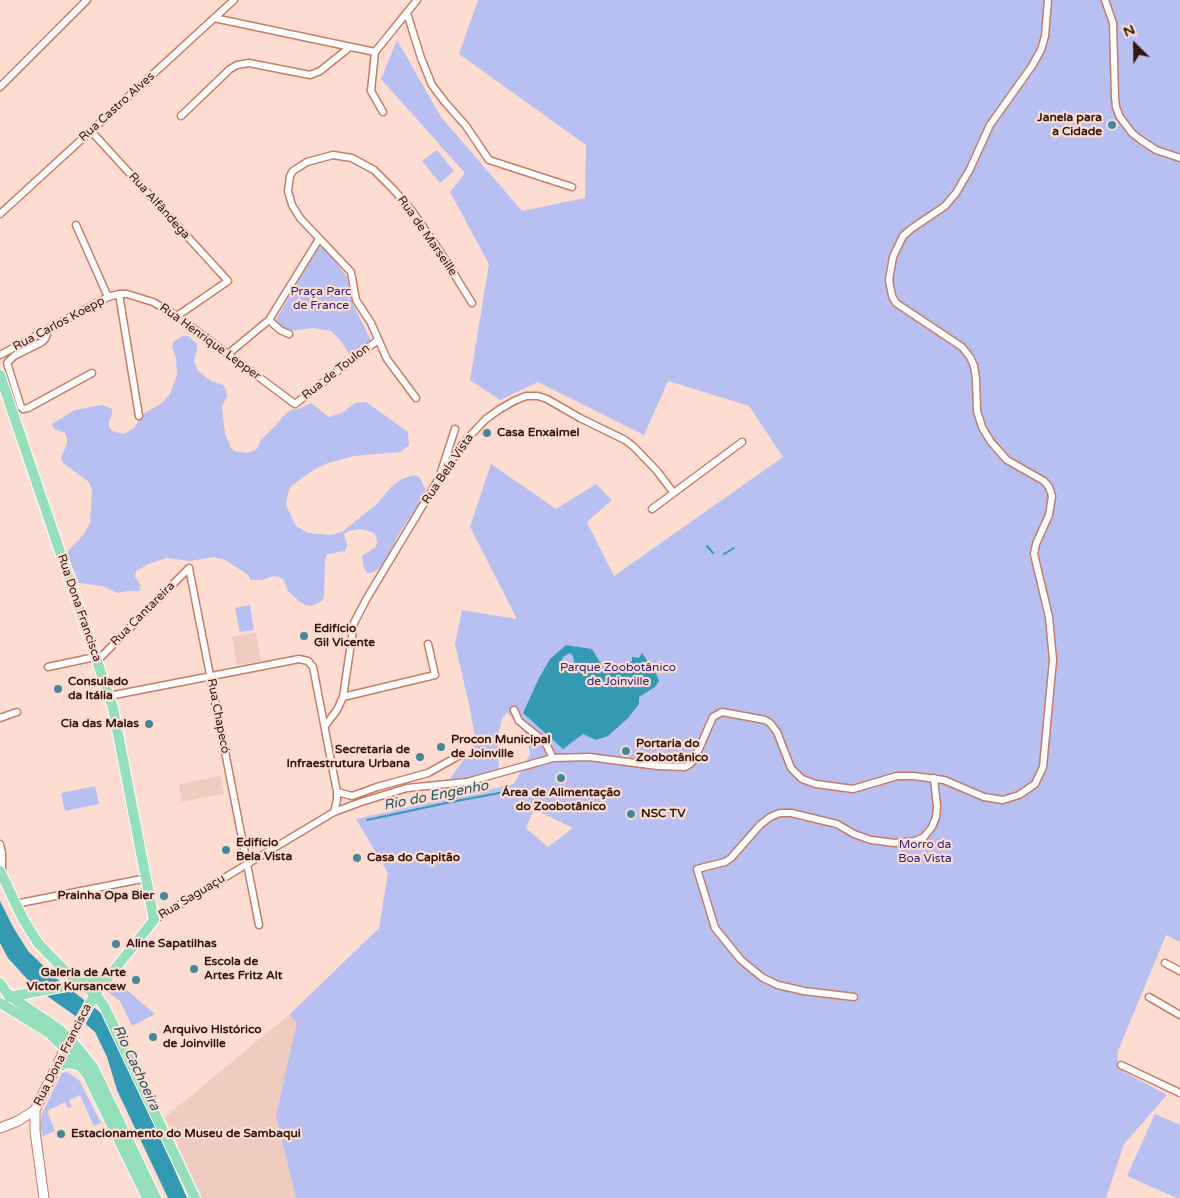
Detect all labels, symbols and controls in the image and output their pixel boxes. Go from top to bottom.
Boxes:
north arrow [1110,20,1160,70]
text: N [1120,21,1137,41]
street label: Rua Castro Alves [76,69,158,145]
place label: Janela para a Cidade [1037,111,1102,139]
marker: Janela para a Cidade [1106,119,1118,131]
street label: Rua Alfândega [125,170,193,242]
street label: Rua de Marseille [394,193,460,279]
park label: Praça Parc de France [291,285,351,313]
street label: Rua Carlos Koepp [11,294,107,354]
street label: Rua Henrique Lepper [157,301,263,383]
street label: Rua de Toulon [299,341,373,403]
place label: Casa Enxaimel [497,426,580,440]
marker: Casa Enxaimel [481,427,493,439]
street label: Rua Bela Vista [419,431,477,507]
street label: Rua Dona Francisca [54,552,104,664]
street label: Rua Cantareira [108,579,178,649]
place label: Edifício Gil Vicente [314,622,375,650]
marker: Edifício Gil Vicente [298,630,310,642]
park label: Parque Zoobotânico de Joinville [560,661,676,689]
place label: Consulado da Itália [68,675,128,703]
street label: Rua Chapecó [204,677,232,755]
marker: Consulado da Itália [52,683,64,695]
place label: Cia das Malas [61,717,139,731]
marker: Cia das Malas [143,718,155,730]
place label: Procon Municipal de Joinville [451,733,550,761]
place label: Portaria do Zoobotânico [636,737,708,765]
marker: Procon Municipal de Joinville [435,741,447,753]
place label: Secretaria de Infraestrutura Urbana [286,743,410,771]
marker: Portaria do Zoobotânico [620,745,632,757]
marker: Secretaria de Infraestrutura Urbana [414,751,426,763]
marker: Área de Alimentação do Zoobotânico [555,772,567,784]
water label: Rio do Engenho [382,778,490,814]
place label: Área de Alimentação do Zoobotânico [501,786,621,814]
place label: NSC TV [641,807,686,821]
marker: NSC TV [625,808,637,820]
place label: Edifício Bela Vista [236,836,292,864]
park label: Morro da Boa Vista [898,838,952,866]
marker: Edifício Bela Vista [220,844,232,856]
place label: Casa do Capitão [367,851,460,865]
marker: Casa do Capitão [351,852,363,864]
street label: Rua Saguaçu [156,871,228,923]
place label: Prainha Opa Bier [58,889,154,903]
marker: Prainha Opa Bier [158,890,170,902]
place label: Aline Sapatilhas [126,937,217,951]
marker: Aline Sapatilhas [110,938,122,950]
place label: Escola de Artes Fritz Alt [204,955,282,983]
marker: Escola de Artes Fritz Alt [188,963,200,975]
place label: Galeria de Arte Victor Kursancew [27,966,126,994]
marker: Galeria de Arte Victor Kursancew [130,974,142,986]
street label: Rua Dona Francisca [31,1001,95,1109]
water label: Rio Cachoeira [109,1023,163,1113]
place label: Arquivo Histórico de Joinville [163,1023,262,1051]
marker: Arquivo Histórico de Joinville [147,1031,159,1043]
place label: Estacionamento do Museu de Sambaqui [71,1127,301,1141]
marker: Estacionamento do Museu de Sambaqui [55,1128,67,1140]

